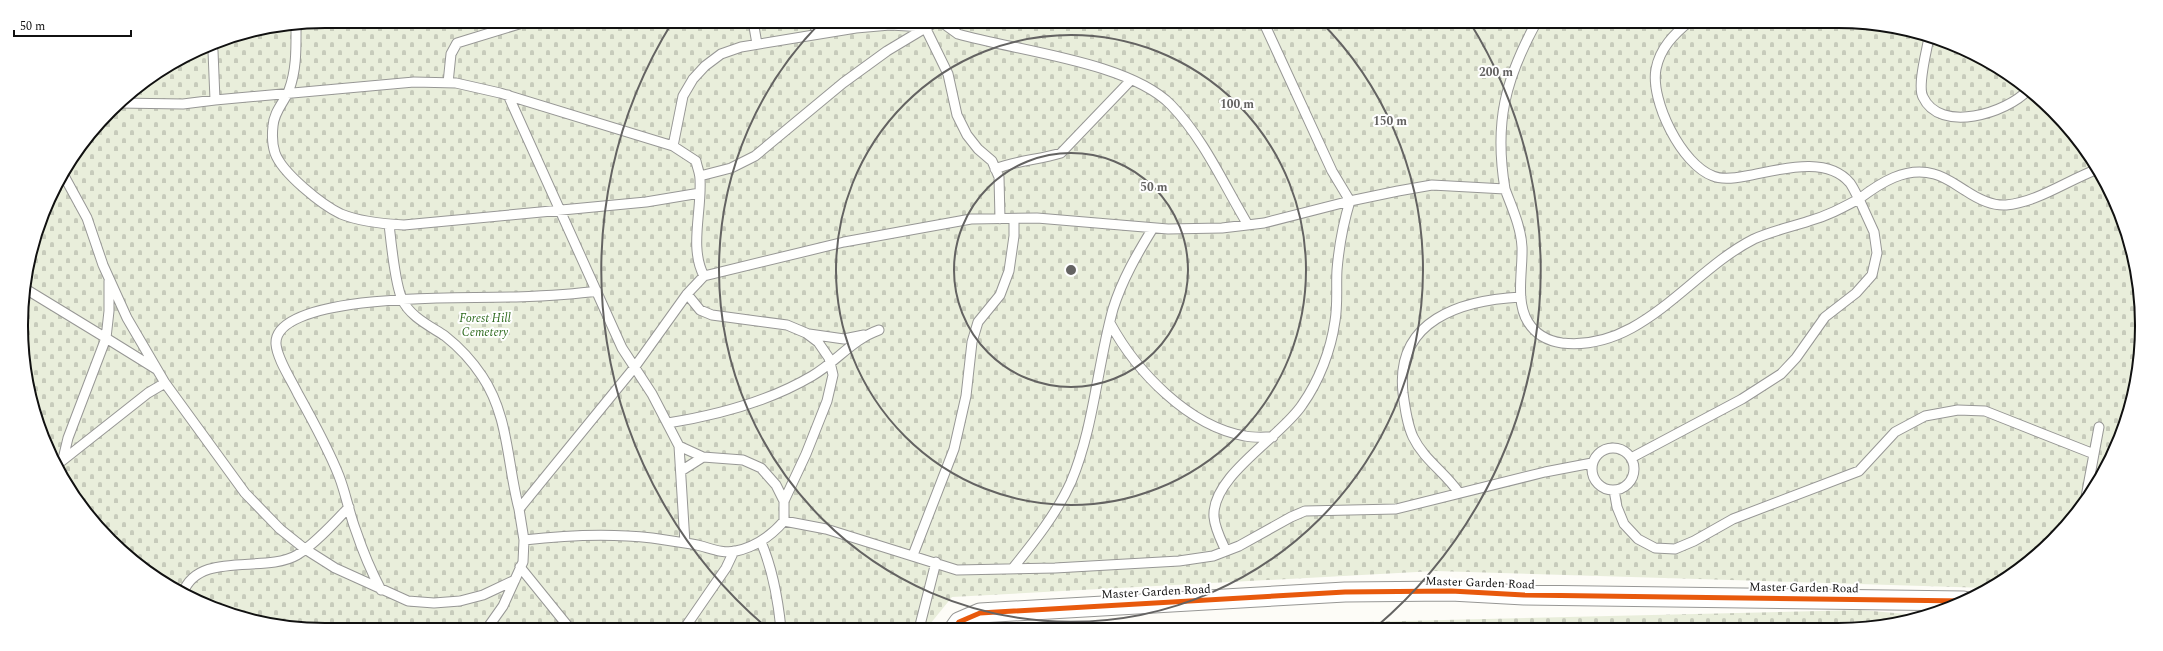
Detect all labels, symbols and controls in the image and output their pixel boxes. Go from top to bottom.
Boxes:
scale bar [14,12,131,38]
text: 50 m [20,17,45,36]
text: 200 m [1479,63,1513,82]
text: 100 m [1220,95,1254,114]
text: 150 m [1373,112,1407,131]
text: 50 m [1140,178,1168,197]
centre of rings [1064,263,1078,277]
park label: Forest Hill Cemetery [459,309,511,342]
street label: Master Garden Road [1425,572,1535,594]
street label: Master Garden Road [1749,578,1859,598]
street label: Master Garden Road [1101,580,1212,604]

